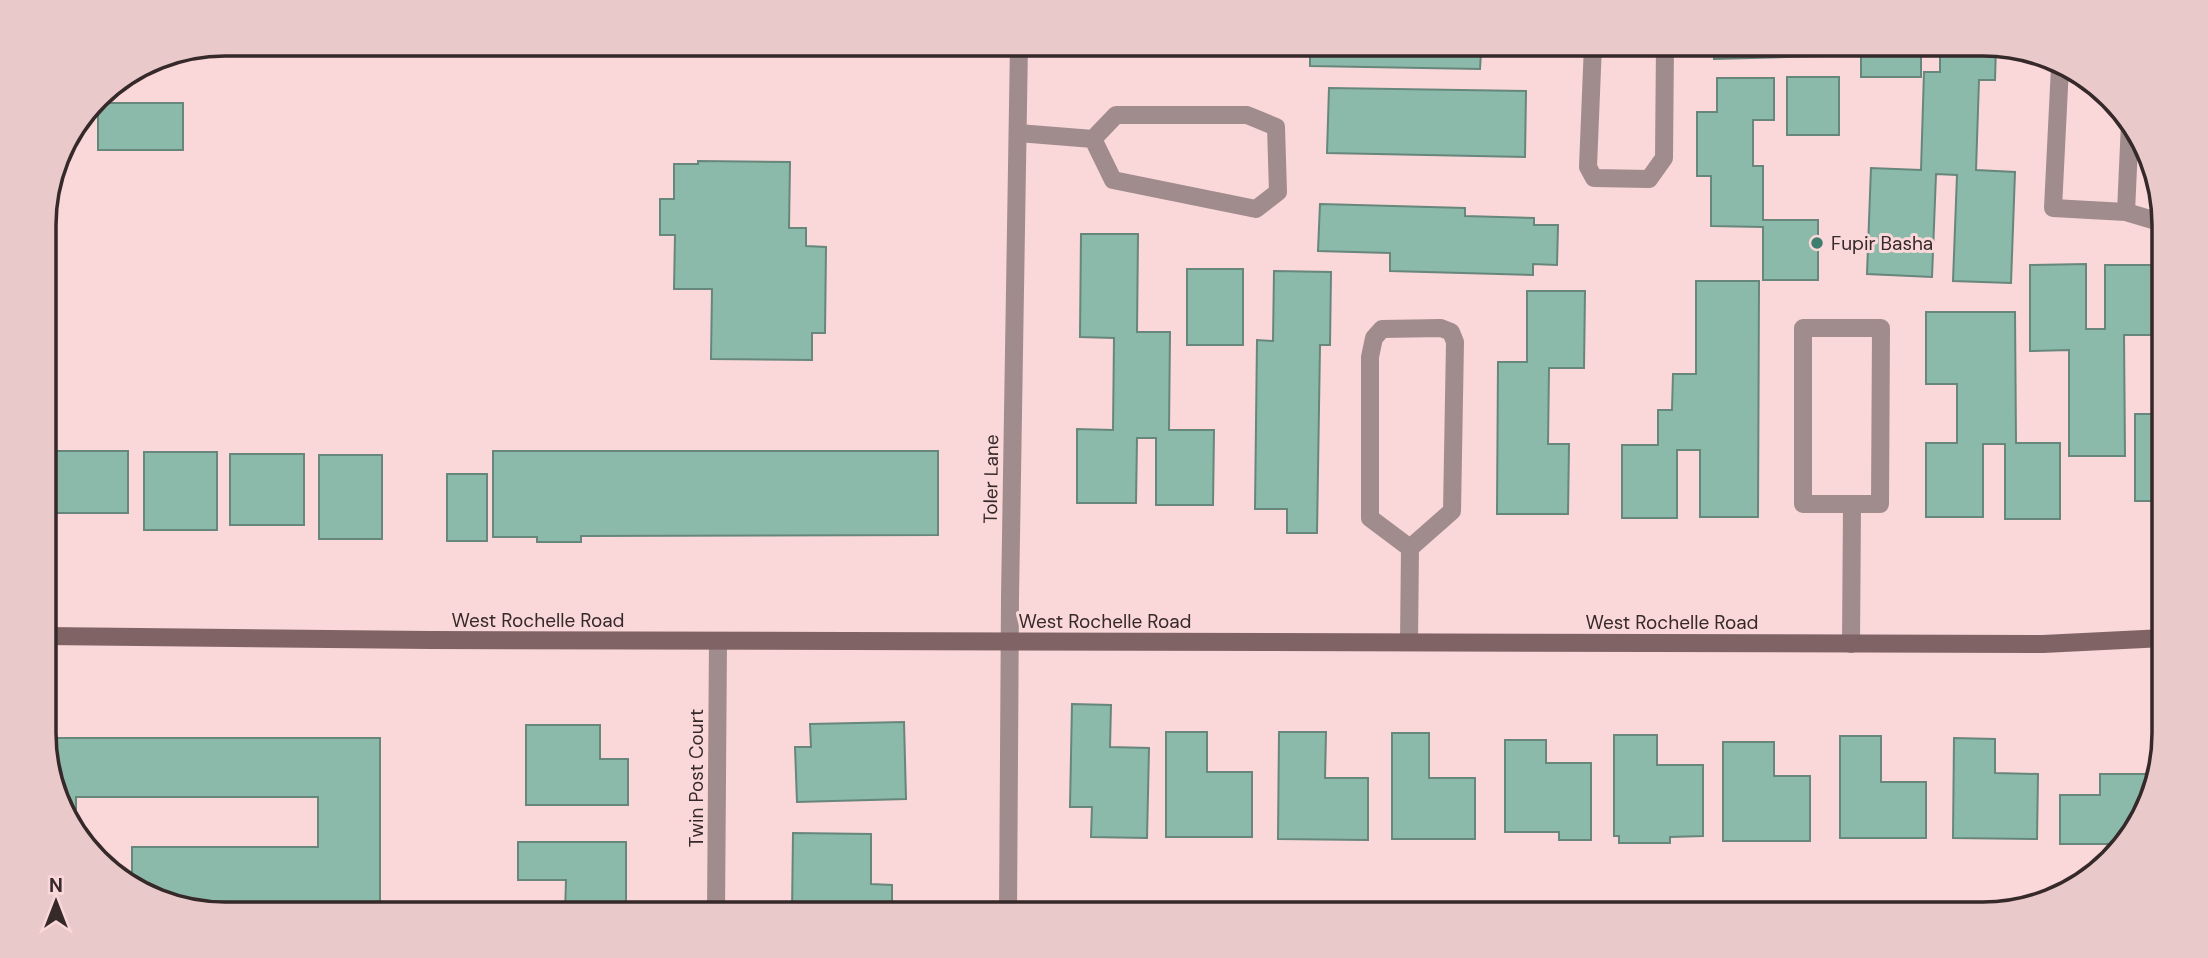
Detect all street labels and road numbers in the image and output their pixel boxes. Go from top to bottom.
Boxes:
street label: Toler Lane [978,434,1004,524]
street label: West Rochelle Road [452,608,624,633]
street label: West Rochelle Road [1019,609,1191,634]
street label: West Rochelle Road [1586,610,1758,635]
street label: Twin Post Court [684,709,709,847]

